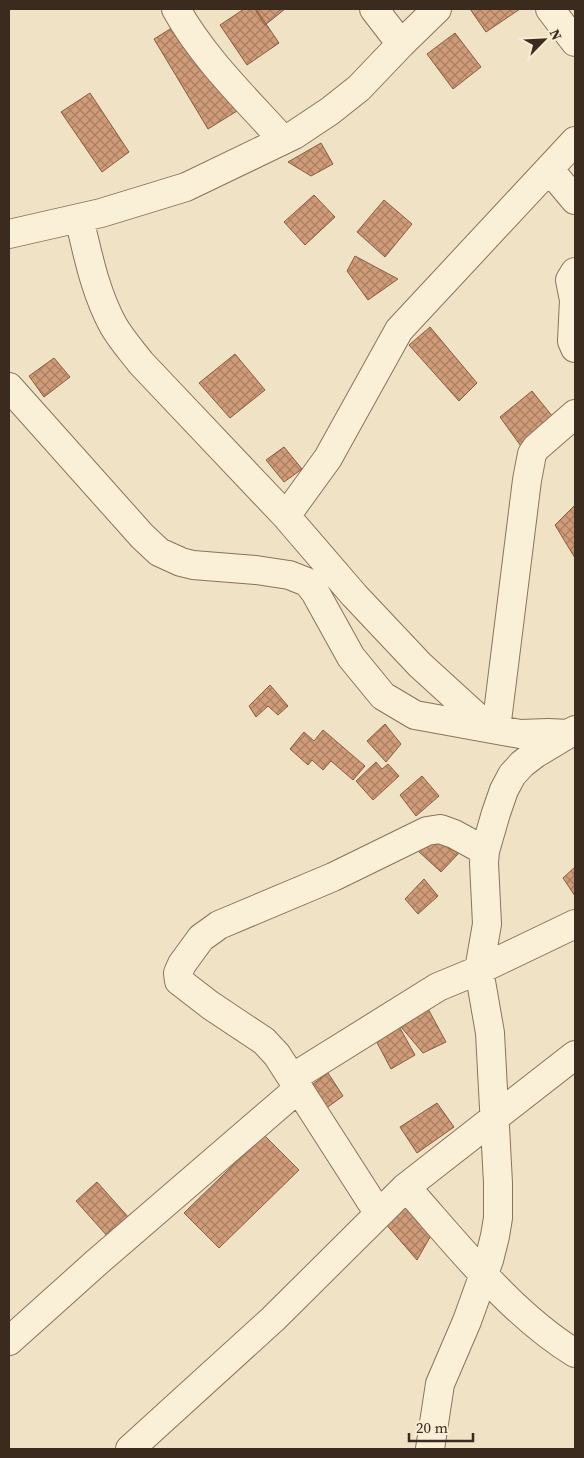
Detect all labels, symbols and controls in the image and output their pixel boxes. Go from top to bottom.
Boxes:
north arrow [519,15,569,65]
text: N [545,26,567,43]
scale bar [409,1410,473,1442]
text: 20 m [416,1417,448,1438]

